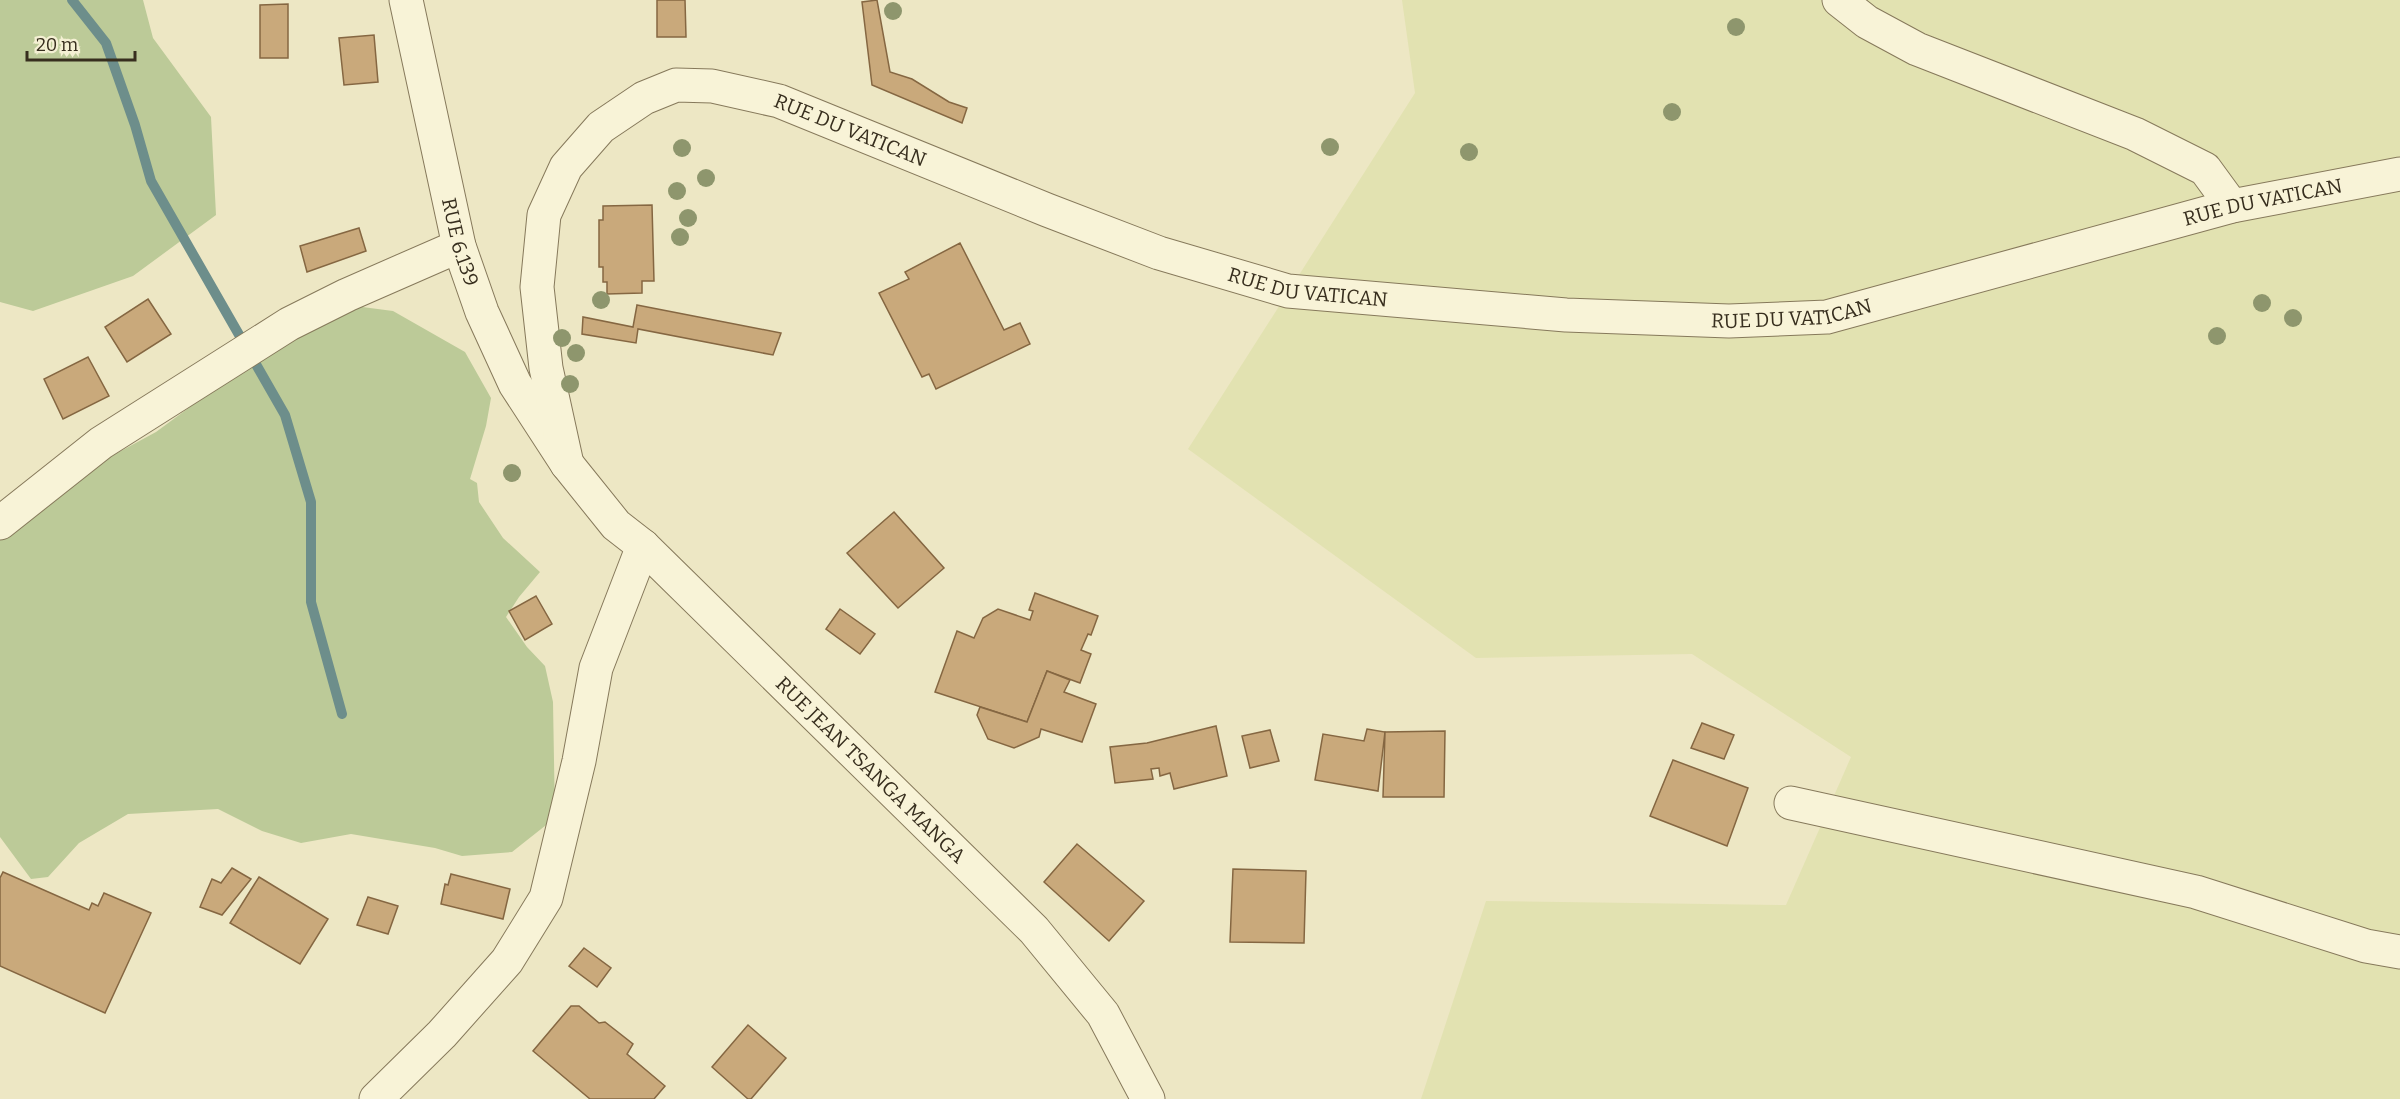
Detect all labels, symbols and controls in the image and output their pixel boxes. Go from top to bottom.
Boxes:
scale bar [27,24,135,62]
text: 20 m [36,34,78,56]
street label: RUE DU VATICAN [771,88,930,172]
street label: RUE DU VATICAN [2181,173,2344,231]
street label: RUE 6.139 [437,196,484,289]
street label: RUE DU VATICAN [1225,262,1389,312]
street label: RUE DU VATICAN [1710,293,1875,333]
street label: RUE JEAN TSANGA MANGA [771,671,971,869]

